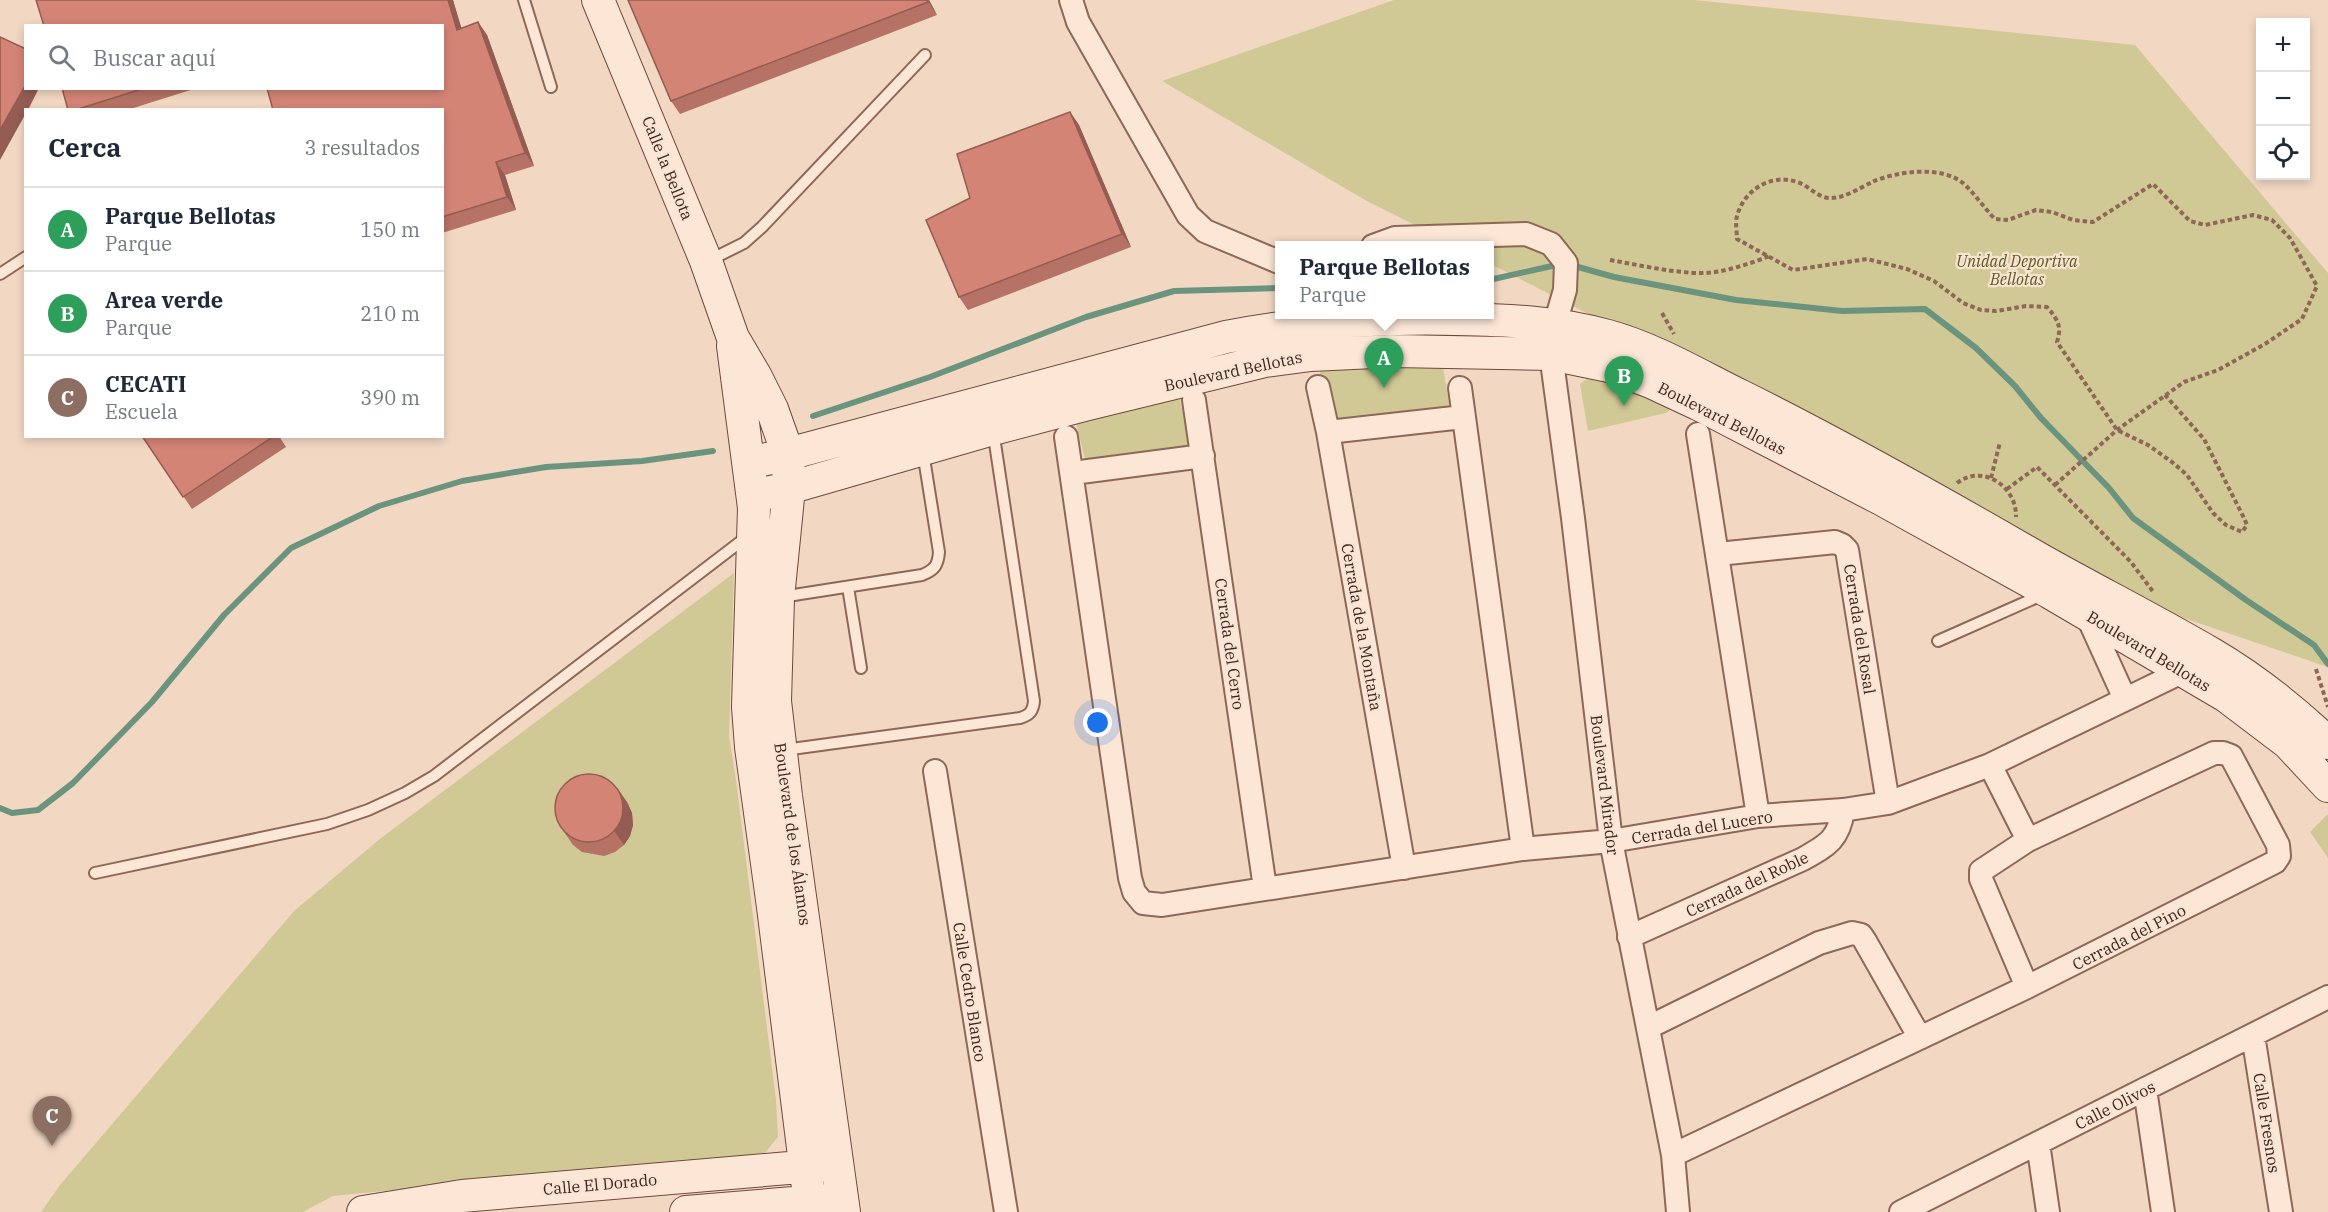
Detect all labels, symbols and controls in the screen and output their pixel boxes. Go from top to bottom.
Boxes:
map controls [2256,18,2310,180]
button: + [2256,18,2310,72]
search box [24,24,444,90]
icon: search [45,41,78,74]
text: Buscar aquí [93,43,216,72]
button: − [2256,72,2310,126]
street label: Calle la Bellota [638,113,698,223]
button: locate [2256,126,2310,180]
text: Cerca [48,130,121,164]
text: 3 resultados [304,134,420,161]
text: Parque Bellotas [105,201,276,230]
text: A [61,216,74,243]
text: 150 m [360,216,420,243]
text: Parque [105,230,172,257]
popup [1275,241,1494,319]
park label: Unidad Deportiva Bellotas [1956,251,2078,289]
text: Parque Bellotas [1299,252,1470,281]
text: Parque [1299,281,1366,308]
text: Area verde [105,285,223,314]
text: B [60,300,75,327]
text: 210 m [360,300,420,327]
text: Parque [105,314,172,341]
pin: A [1364,338,1404,388]
street label: Boulevard Bellotas [1162,347,1304,395]
pin: B [1604,356,1644,406]
text: CECATI [105,369,187,398]
street label: Boulevard Bellotas [1655,377,1789,459]
text: C [61,384,74,411]
text: 390 m [360,384,420,411]
text: Escuela [105,398,178,425]
street label: Cerrada de la Montaña [1337,542,1387,713]
street label: Cerrada del Rosal [1840,562,1880,696]
street label: Cerrada del Cerro [1211,577,1249,711]
street label: Boulevard Bellotas [2084,606,2214,696]
your location [1083,708,1112,737]
street label: Boulevard Mirador [1586,714,1624,856]
street label: Boulevard de los Álamos [770,741,817,927]
street label: Cerrada del Lucero [1630,806,1774,848]
street label: Cerrada del Roble [1682,847,1812,921]
street label: Cerrada del Pino [2069,900,2189,974]
street label: Calle Cedro Blanco [949,921,991,1063]
street label: Calle Fresnos [2249,1072,2285,1174]
street label: Calle Olivos [2072,1076,2158,1134]
pin: C [32,1096,72,1146]
street label: Calle El Dorado [542,1169,658,1199]

